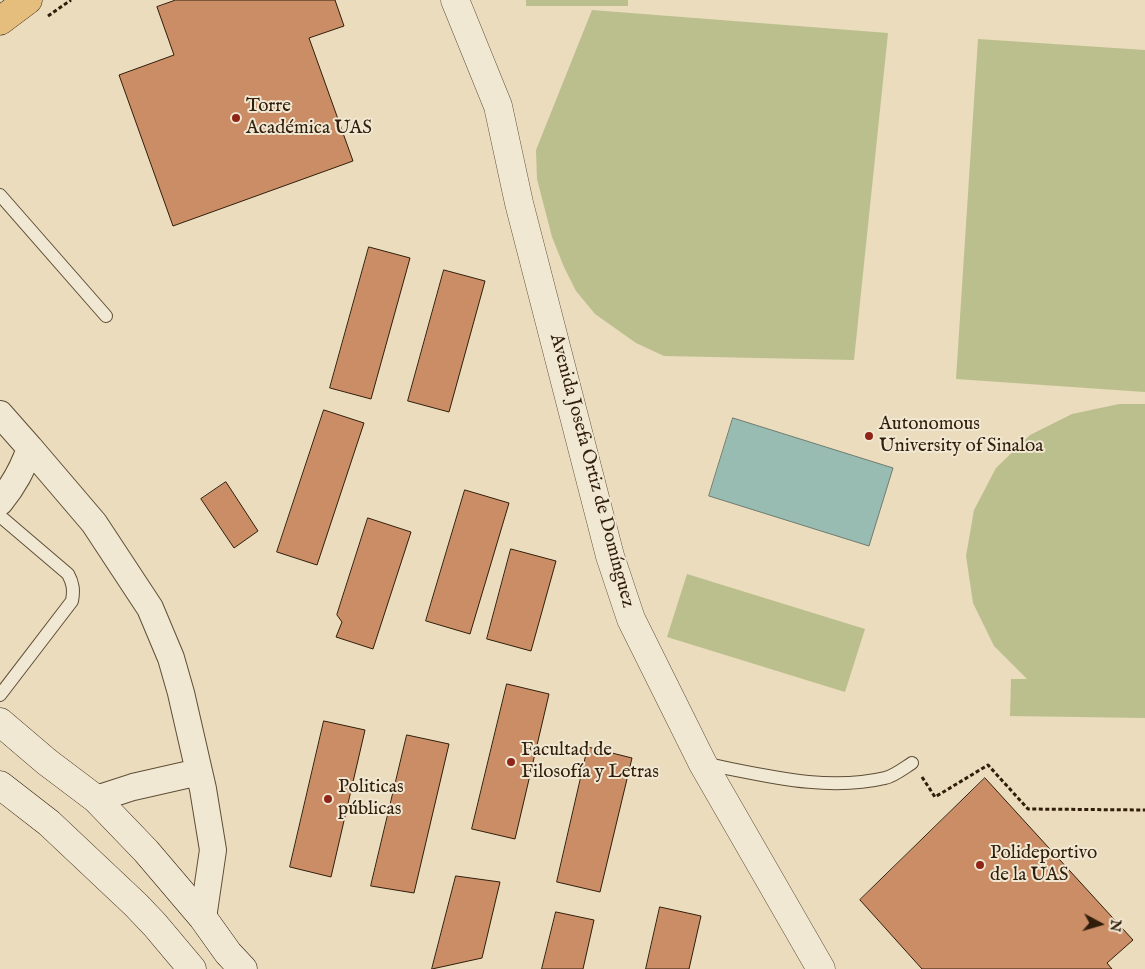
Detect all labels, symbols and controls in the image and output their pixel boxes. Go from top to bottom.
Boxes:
place label: Torre Académica UAS [246,96,372,140]
marker: Torre Académica UAS [230,112,242,124]
street label: Avenida Josefa Ortiz de Domínguez [543,332,639,610]
place label: Autonomous University of Sinaloa [879,414,1043,458]
marker: Autonomous University of Sinaloa [863,430,875,442]
place label: Facultad de Filosofía y Letras [521,740,659,784]
marker: Facultad de Filosofía y Letras [505,756,517,768]
place label: Politicas públicas [338,777,404,821]
marker: Politicas públicas [322,793,334,805]
place label: Polideportivo de la UAS [990,843,1097,887]
marker: Polideportivo de la UAS [974,859,986,871]
north arrow [1075,899,1125,949]
text: N [1105,919,1125,933]

